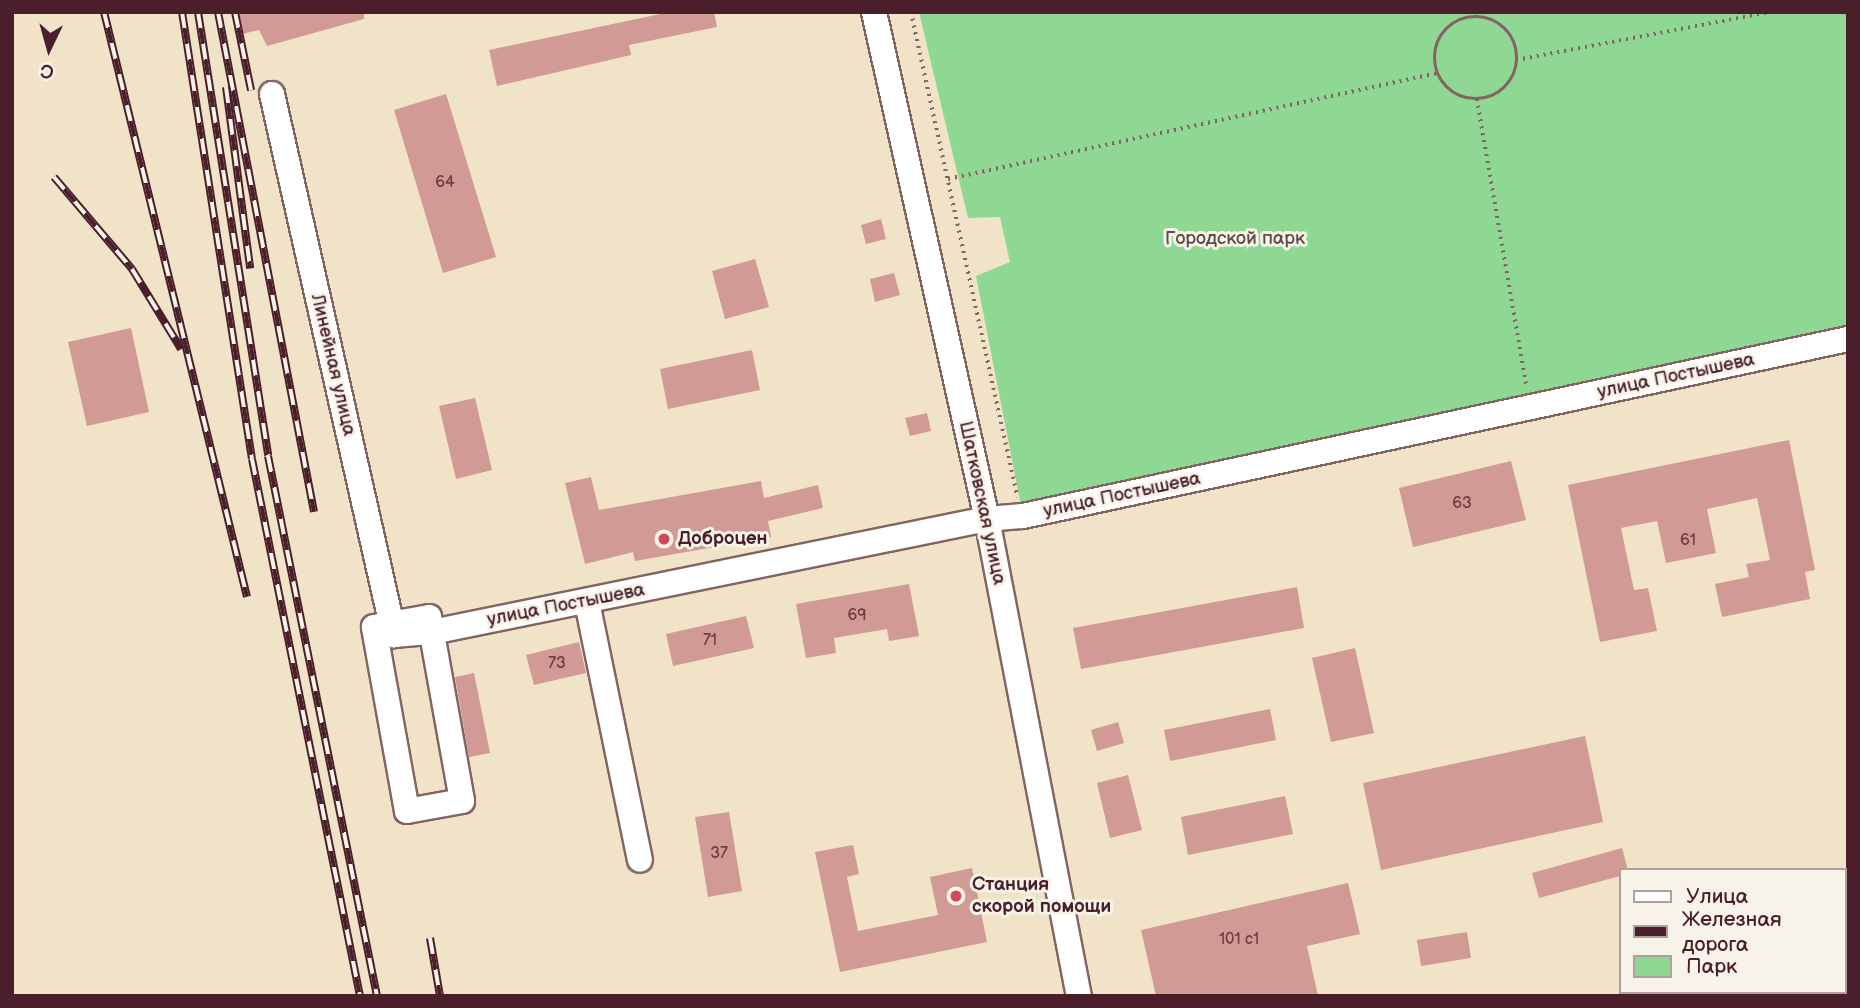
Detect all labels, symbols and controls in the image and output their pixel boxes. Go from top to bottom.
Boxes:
north arrow [14,14,84,84]
text: С [40,58,55,82]
house number: 64 [435,173,455,193]
park label: Городской парк [1165,228,1305,250]
street label: Линейная улица [306,292,360,438]
street label: улица Постышева [1595,348,1757,404]
street label: Шатковская улица [954,419,1010,587]
street label: улица Постышева [1041,467,1203,523]
house number: 63 [1452,494,1472,514]
place label: Доброцен [678,528,768,550]
marker: Доброцен [656,531,672,547]
house number: 61 [1680,531,1696,551]
street label: улица Постышева [485,579,647,631]
house number: 69 [847,606,867,626]
house number: 71 [703,631,717,651]
house number: 73 [548,654,566,674]
house number: 37 [710,844,728,864]
legend [1618,868,1846,994]
place label: Станция скорой помощи [972,874,1111,918]
text: Улица [1686,884,1748,909]
marker: Станция скорой помощи [946,886,966,906]
text: Железная дорога [1682,907,1782,957]
house number: 101 с1 [1219,930,1259,950]
text: Парк [1686,954,1737,979]

